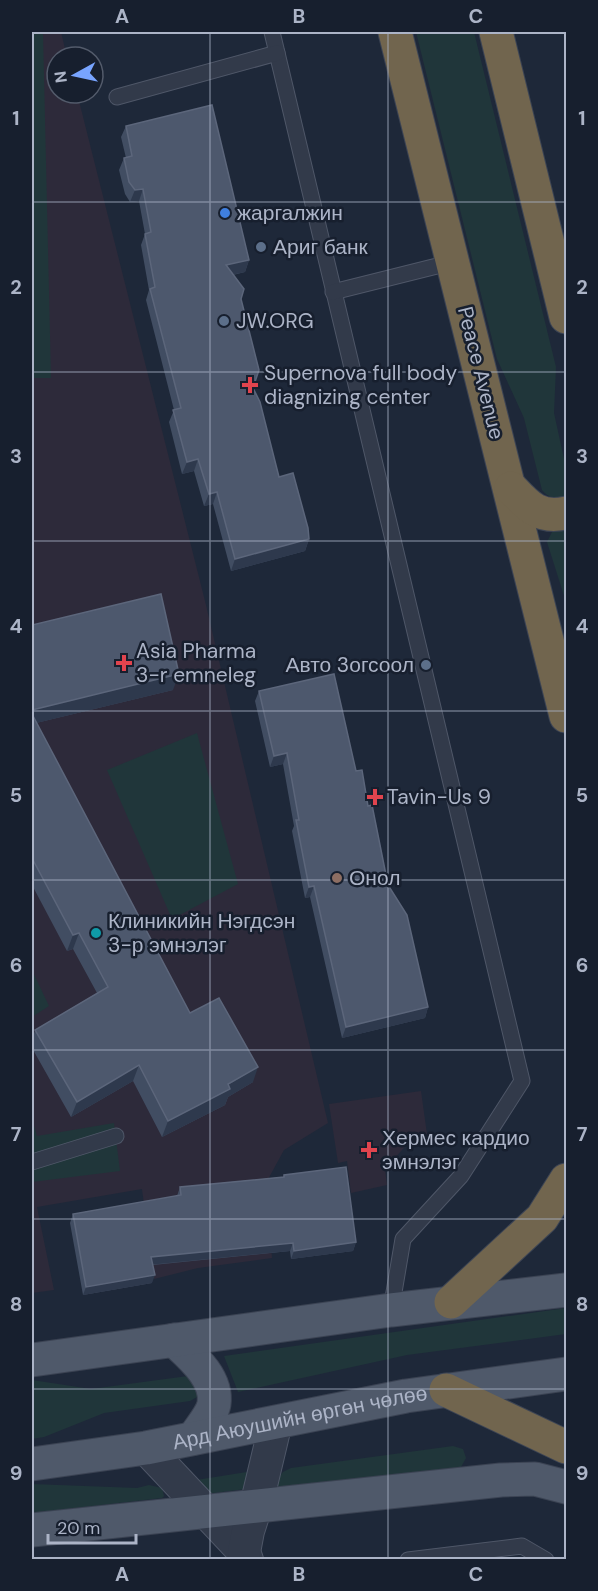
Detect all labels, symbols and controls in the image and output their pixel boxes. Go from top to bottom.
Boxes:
text: A [115,3,129,29]
text: B [293,3,305,29]
text: C [469,3,483,29]
north arrow [45,45,105,105]
text: N [49,70,72,84]
text: 1 [12,105,20,131]
text: 1 [578,105,586,131]
place label: жаргалжин [237,199,343,227]
marker: жаргалжин [218,206,232,220]
place label: Ариг банк [273,233,368,261]
marker: Ариг банк [254,240,268,254]
text: 2 [10,274,22,300]
text: 2 [576,274,588,300]
street label: Peace Avenue [451,304,511,442]
place label: JW.ORG [236,307,314,335]
marker: JW.ORG [217,314,231,328]
place label: Supernova full body diagnizing center [264,359,457,411]
marker: Supernova full body diagnizing center [241,376,259,394]
text: 3 [10,443,22,469]
text: 3 [576,443,588,469]
text: 4 [10,613,23,639]
text: 4 [576,613,589,639]
place label: Asia Pharma 3-r emneleg [136,637,256,689]
place label: Авто 3огсоол [285,651,414,679]
marker: Asia Pharma 3-r emneleg [117,656,131,670]
marker: Авто 3огсоол [419,658,433,672]
text: 5 [10,782,22,808]
text: 5 [576,782,588,808]
place label: Tavin-Us 9 [387,783,491,811]
marker: Tavin-Us 9 [368,790,382,804]
place label: Онол [349,864,400,892]
marker: Онол [330,871,344,885]
place label: Клиникийн Нэгдсэн 3-р эмнэлэг [108,907,295,959]
marker: Клиникийн Нэгдсэн 3-р эмнэлэг [89,926,103,940]
text: 6 [10,952,22,978]
text: 6 [576,952,588,978]
text: 7 [11,1121,22,1147]
text: 7 [577,1121,588,1147]
place label: Хермес кардио эмнэлэг [382,1124,530,1176]
marker: Хермес кардио эмнэлэг [360,1141,378,1159]
text: 8 [10,1291,22,1317]
text: 8 [576,1291,588,1317]
street label: Ард Аюушийн өргөн чөлөө [170,1379,429,1456]
text: 9 [10,1460,22,1486]
text: 9 [576,1460,588,1486]
scale bar [48,1507,136,1545]
text: 20 m [57,1516,100,1540]
text: A [115,1561,129,1587]
text: B [293,1561,305,1587]
text: C [469,1561,483,1587]

